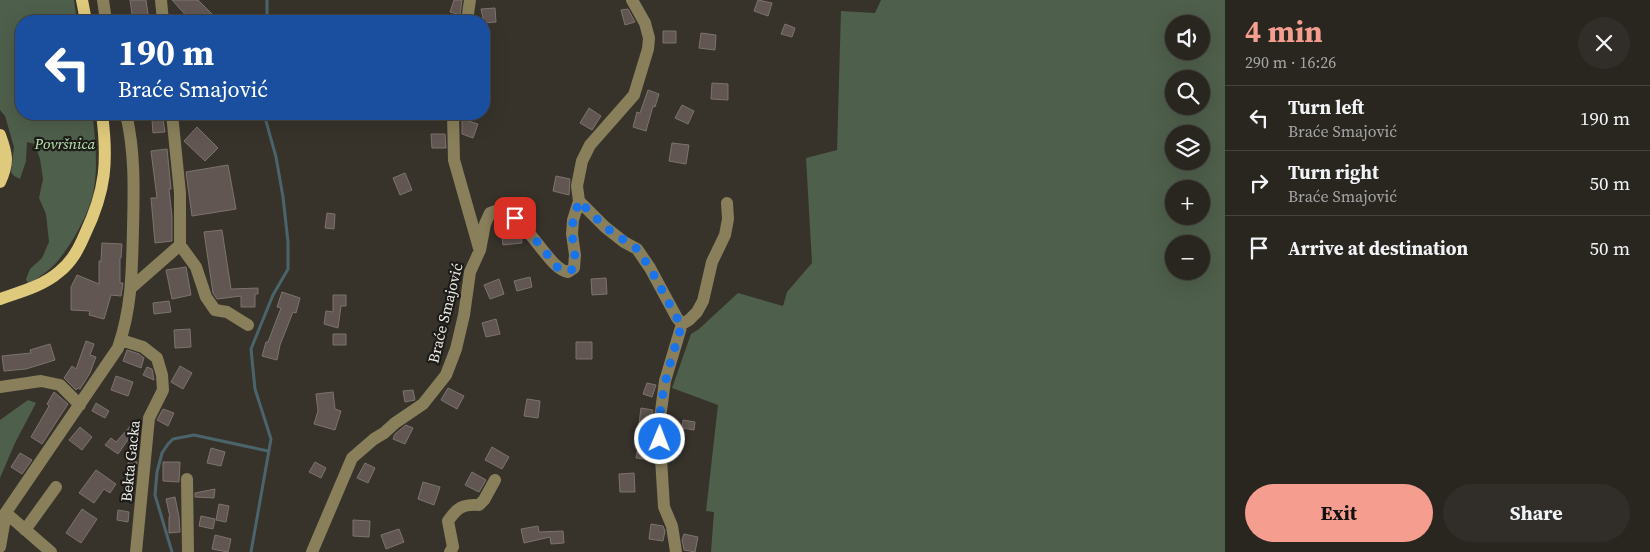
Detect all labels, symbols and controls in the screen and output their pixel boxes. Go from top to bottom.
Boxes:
text: 4 min [1245,11,1323,52]
map controls [1165,15,1210,280]
button: sound [1165,15,1210,60]
button: close [1578,17,1630,69]
text: 190 m [118,29,214,77]
icon: left [35,35,100,100]
text: 290 m · 16:26 [1245,51,1336,73]
button: search [1165,70,1210,115]
text: Braće Smajović [118,74,268,104]
text: Turn left [1288,94,1364,120]
icon: left [1245,104,1273,132]
text: 190 m [1580,105,1630,131]
text: Braće Smajović [1288,120,1397,142]
button: layers [1165,125,1210,170]
park label: Površnica [34,133,96,154]
text: Turn right [1288,159,1379,185]
icon: right [1245,169,1273,197]
text: 50 m [1589,170,1630,196]
button: + [1165,180,1210,225]
text: Braće Smajović [1288,185,1397,207]
pin [494,197,536,239]
icon: arrive [501,204,529,232]
icon: arrive [1245,234,1273,262]
button: − [1165,235,1210,280]
text: Arrive at destination [1288,235,1468,261]
text: 50 m [1589,235,1630,261]
street label: Braće Smajović [422,261,468,365]
position arrow [633,412,685,464]
street label: Bekta Gacka [115,419,145,503]
button: Exit [1245,484,1433,542]
button: Share [1443,484,1630,542]

